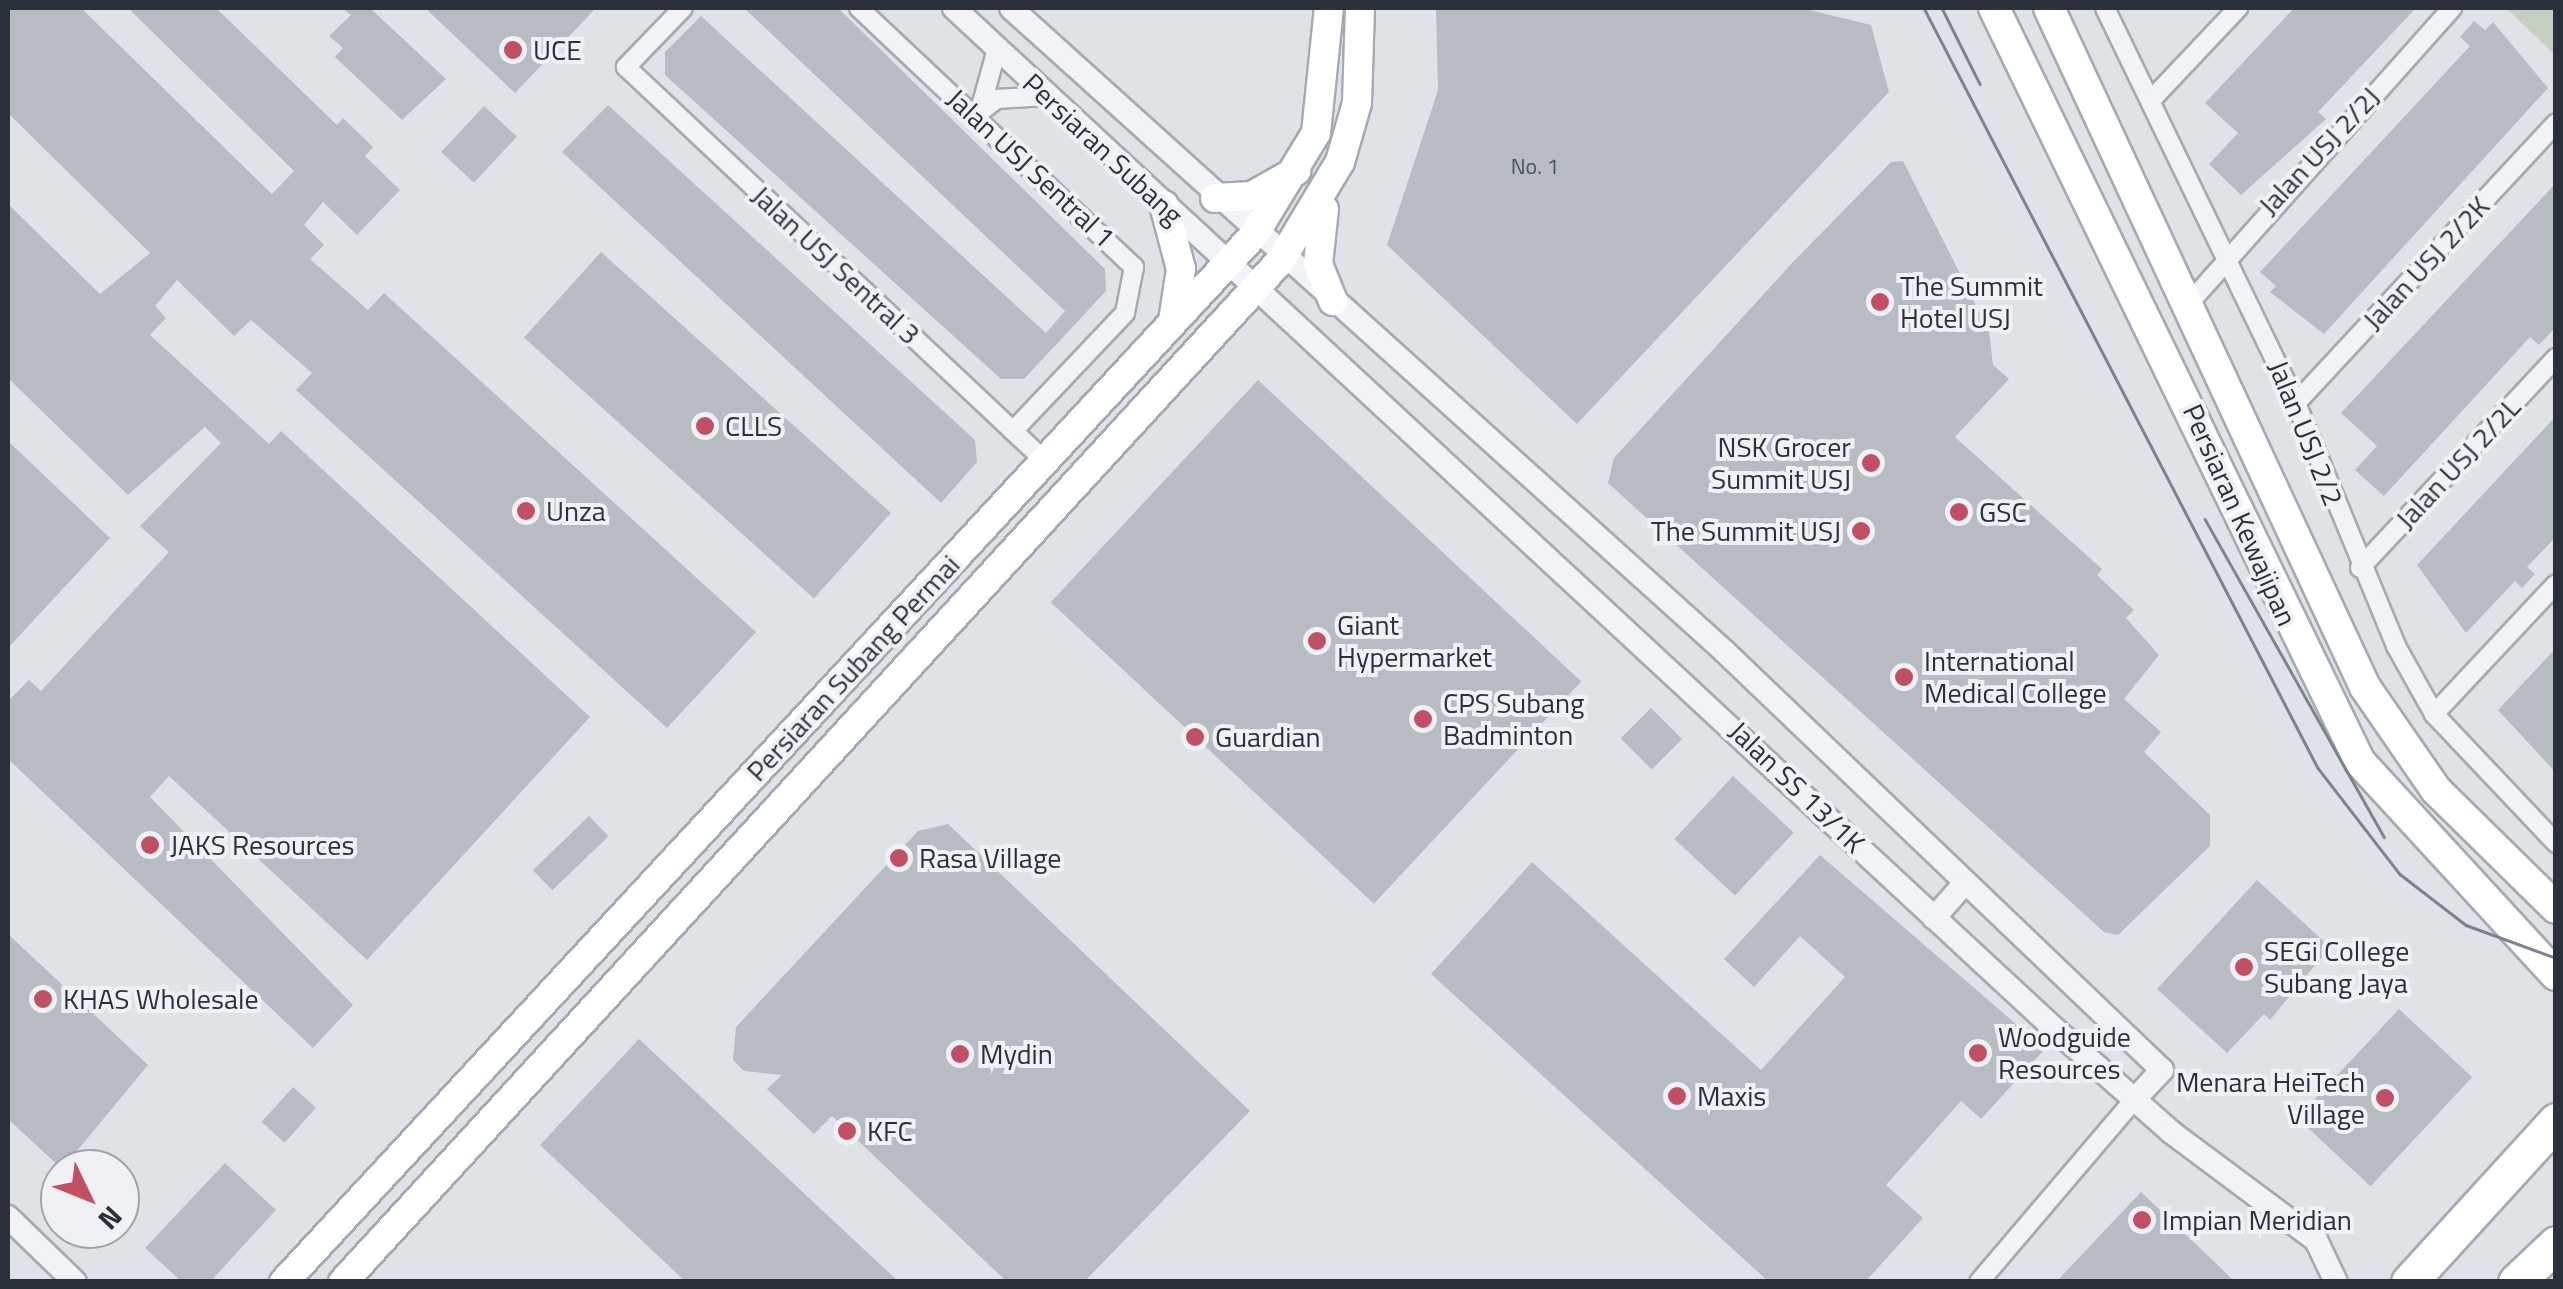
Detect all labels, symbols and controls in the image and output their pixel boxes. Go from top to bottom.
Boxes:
place label: UCE [533,33,582,67]
marker: UCE [502,39,524,61]
street label: Persiaran Subang [1016,66,1190,232]
street label: Jalan USJ 2/2J [2252,80,2386,222]
street label: Jalan USJ Sentral 1 [940,82,1122,254]
house number: No. 1 [1511,154,1559,180]
street label: Jalan USJ Sentral 3 [745,179,927,351]
street label: Jalan USJ 2/2K [2356,189,2496,337]
place label: The Summit Hotel USJ [1900,269,2043,335]
marker: The Summit Hotel USJ [1869,291,1891,313]
street label: Jalan USJ 2/2 [2262,355,2350,511]
street label: Jalan USJ 2/2L [2389,390,2527,536]
street label: Persiaran Kewajipan [2176,399,2304,631]
place label: CLLS [725,409,782,443]
marker: CLLS [694,415,716,437]
place label: NSK Grocer Summit USJ [1711,430,1851,496]
marker: NSK Grocer Summit USJ [1860,452,1882,474]
place label: Unza [546,494,606,528]
place label: GSC [1979,495,2027,529]
marker: Unza [515,500,537,522]
marker: GSC [1948,501,1970,523]
place label: The Summit USJ [1651,514,1841,548]
marker: The Summit USJ [1850,520,1872,542]
street label: Persiaran Subang Permai [740,548,966,788]
place label: Giant Hypermarket [1337,608,1492,674]
marker: Giant Hypermarket [1306,630,1328,652]
place label: International Medical College [1924,644,2107,710]
marker: International Medical College [1893,666,1915,688]
place label: CPS Subang Badminton [1443,686,1584,752]
marker: CPS Subang Badminton [1412,708,1434,730]
street label: Jalan SS 13/1K [1722,714,1872,860]
place label: Guardian [1215,720,1320,754]
marker: Guardian [1184,726,1206,748]
place label: JAKS Resources [170,828,354,862]
marker: JAKS Resources [139,834,161,856]
place label: Rasa Village [919,841,1061,875]
marker: Rasa Village [888,847,910,869]
place label: SEGi College Subang Jaya [2264,934,2409,1000]
marker: SEGi College Subang Jaya [2233,956,2255,978]
place label: KHAS Wholesale [63,982,259,1016]
marker: KHAS Wholesale [32,988,54,1010]
place label: Woodguide Resources [1998,1020,2131,1086]
place label: Mydin [980,1037,1053,1071]
marker: Woodguide Resources [1967,1042,1989,1064]
marker: Mydin [949,1043,971,1065]
place label: Menara HeiTech Village [2176,1065,2365,1131]
place label: Maxis [1697,1079,1766,1113]
marker: Maxis [1666,1085,1688,1107]
marker: Menara HeiTech Village [2374,1087,2396,1109]
place label: KFC [867,1114,913,1148]
marker: KFC [836,1120,858,1142]
north arrow [40,1149,140,1249]
text: N [89,1197,133,1240]
place label: Impian Meridian [2162,1203,2352,1237]
marker: Impian Meridian [2131,1209,2153,1231]

